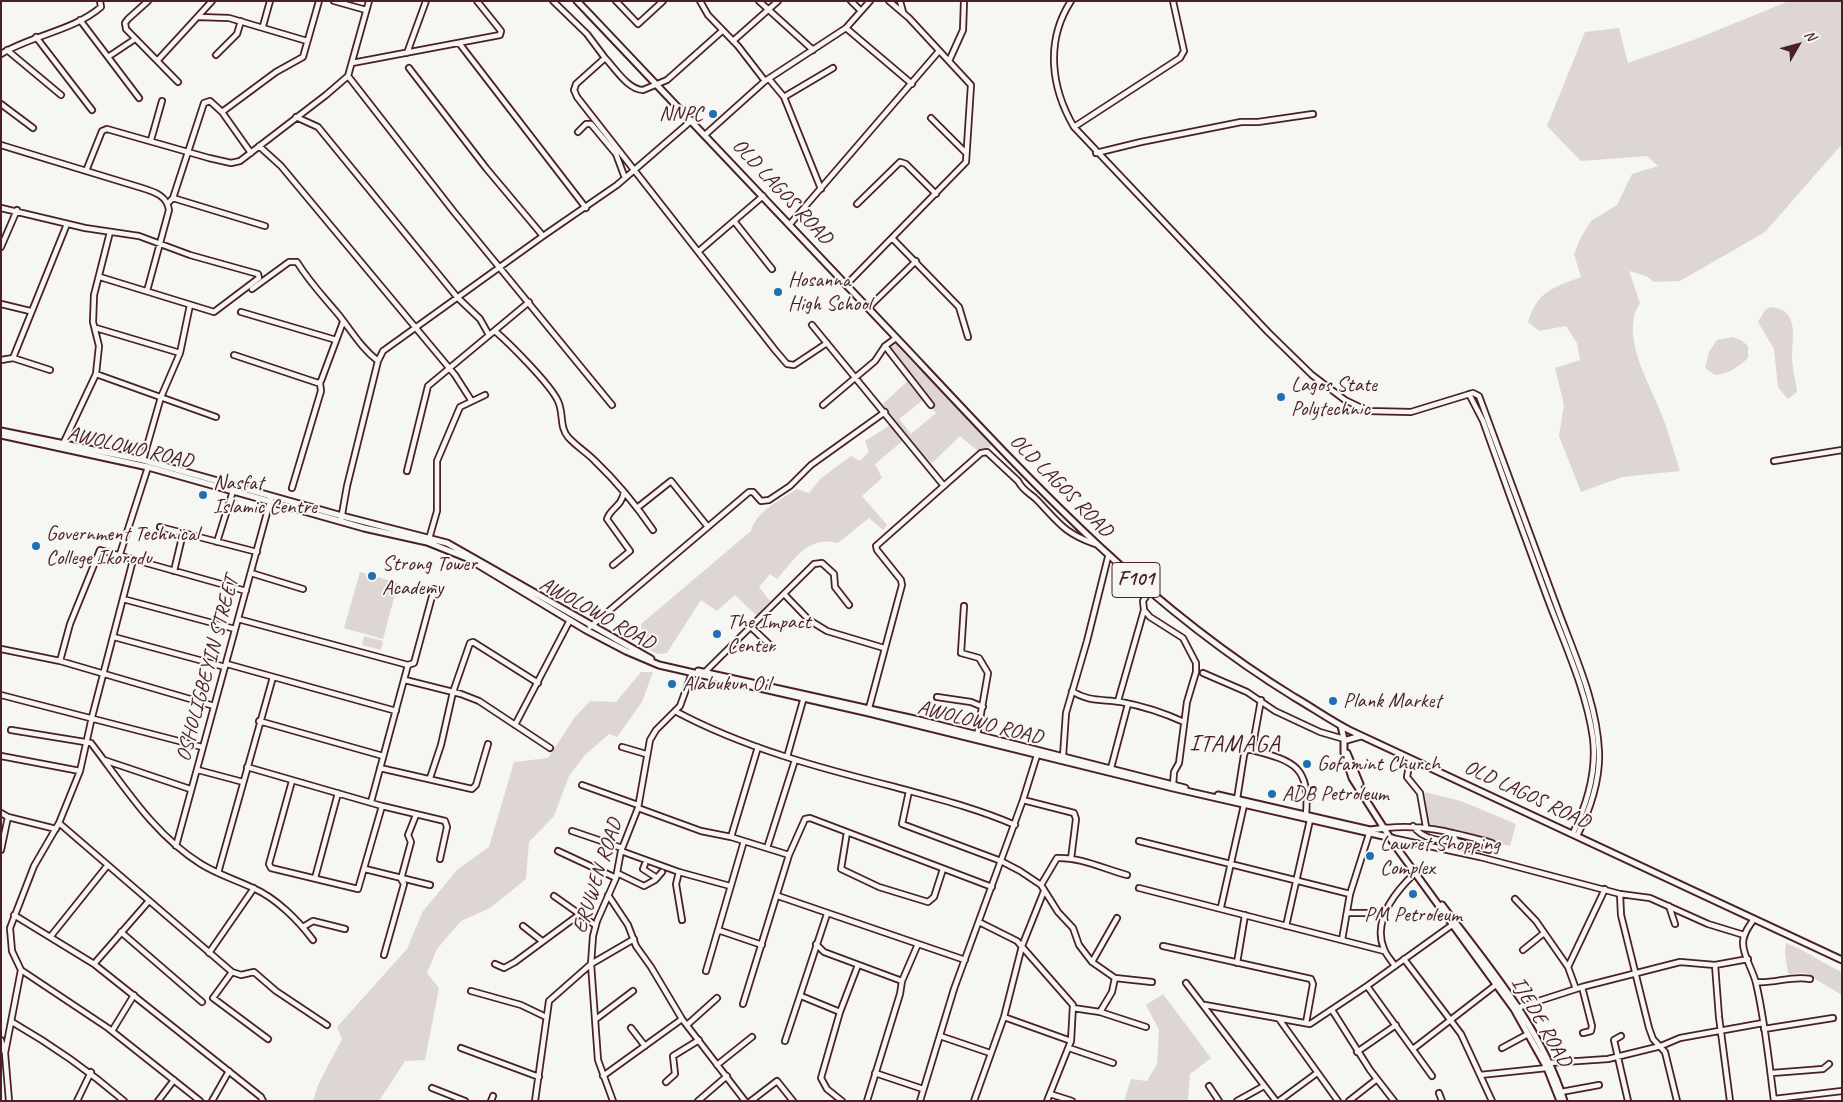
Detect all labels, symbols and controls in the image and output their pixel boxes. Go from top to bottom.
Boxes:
north arrow [1773,20,1823,70]
text: N [1801,27,1820,44]
place label: NNPC [659,101,703,127]
marker: NNPC [707,108,719,120]
street label: OLD LAGOS ROAD [726,134,838,250]
place label: Hosanna High School [788,267,871,317]
marker: Hosanna High School [772,286,784,298]
place label: Lagos State Polytechnic [1291,372,1377,422]
marker: Lagos State Polytechnic [1275,391,1287,403]
street label: AWOLOWO ROAD [65,421,195,475]
street label: OLD LAGOS ROAD [1004,429,1118,543]
place label: Nasfat Islamic Centre [213,470,317,520]
marker: Nasfat Islamic Centre [197,489,209,501]
place label: Government Technical College Ikorodu [46,521,199,571]
marker: Government Technical College Ikorodu [30,540,42,552]
place label: Strong Tower Academy [382,551,477,601]
road number: F101 [1112,562,1160,598]
marker: Strong Tower Academy [366,570,378,582]
street label: AWOLOWO ROAD [535,572,659,656]
street label: OSHOLIGBEYIN STREET [171,574,245,764]
place label: The Impact Center [727,609,811,659]
marker: The Impact Center [711,628,723,640]
place label: Alabukun Oil [682,671,770,697]
marker: Alabukun Oil [666,678,678,690]
place label: Plank Market [1343,688,1441,714]
street label: AWOLOWO ROAD [915,695,1045,751]
marker: Plank Market [1327,695,1339,707]
district label: ITAMAGA [1189,731,1281,759]
place label: Gofamint Church [1317,751,1440,777]
street label: OLD LAGOS ROAD [1460,755,1594,835]
marker: Gofamint Church [1301,758,1313,770]
place label: ADB Petroleum [1282,781,1388,807]
marker: ADB Petroleum [1266,788,1278,800]
street label: ERUWEN ROAD [568,816,628,936]
place label: Lawret Shopping Complex [1380,831,1500,881]
marker: Lawret Shopping Complex [1364,850,1376,862]
marker: PM Petroleum [1407,888,1419,900]
place label: PM Petroleum [1364,902,1462,928]
street label: IJEDE ROAD [1505,972,1577,1072]

